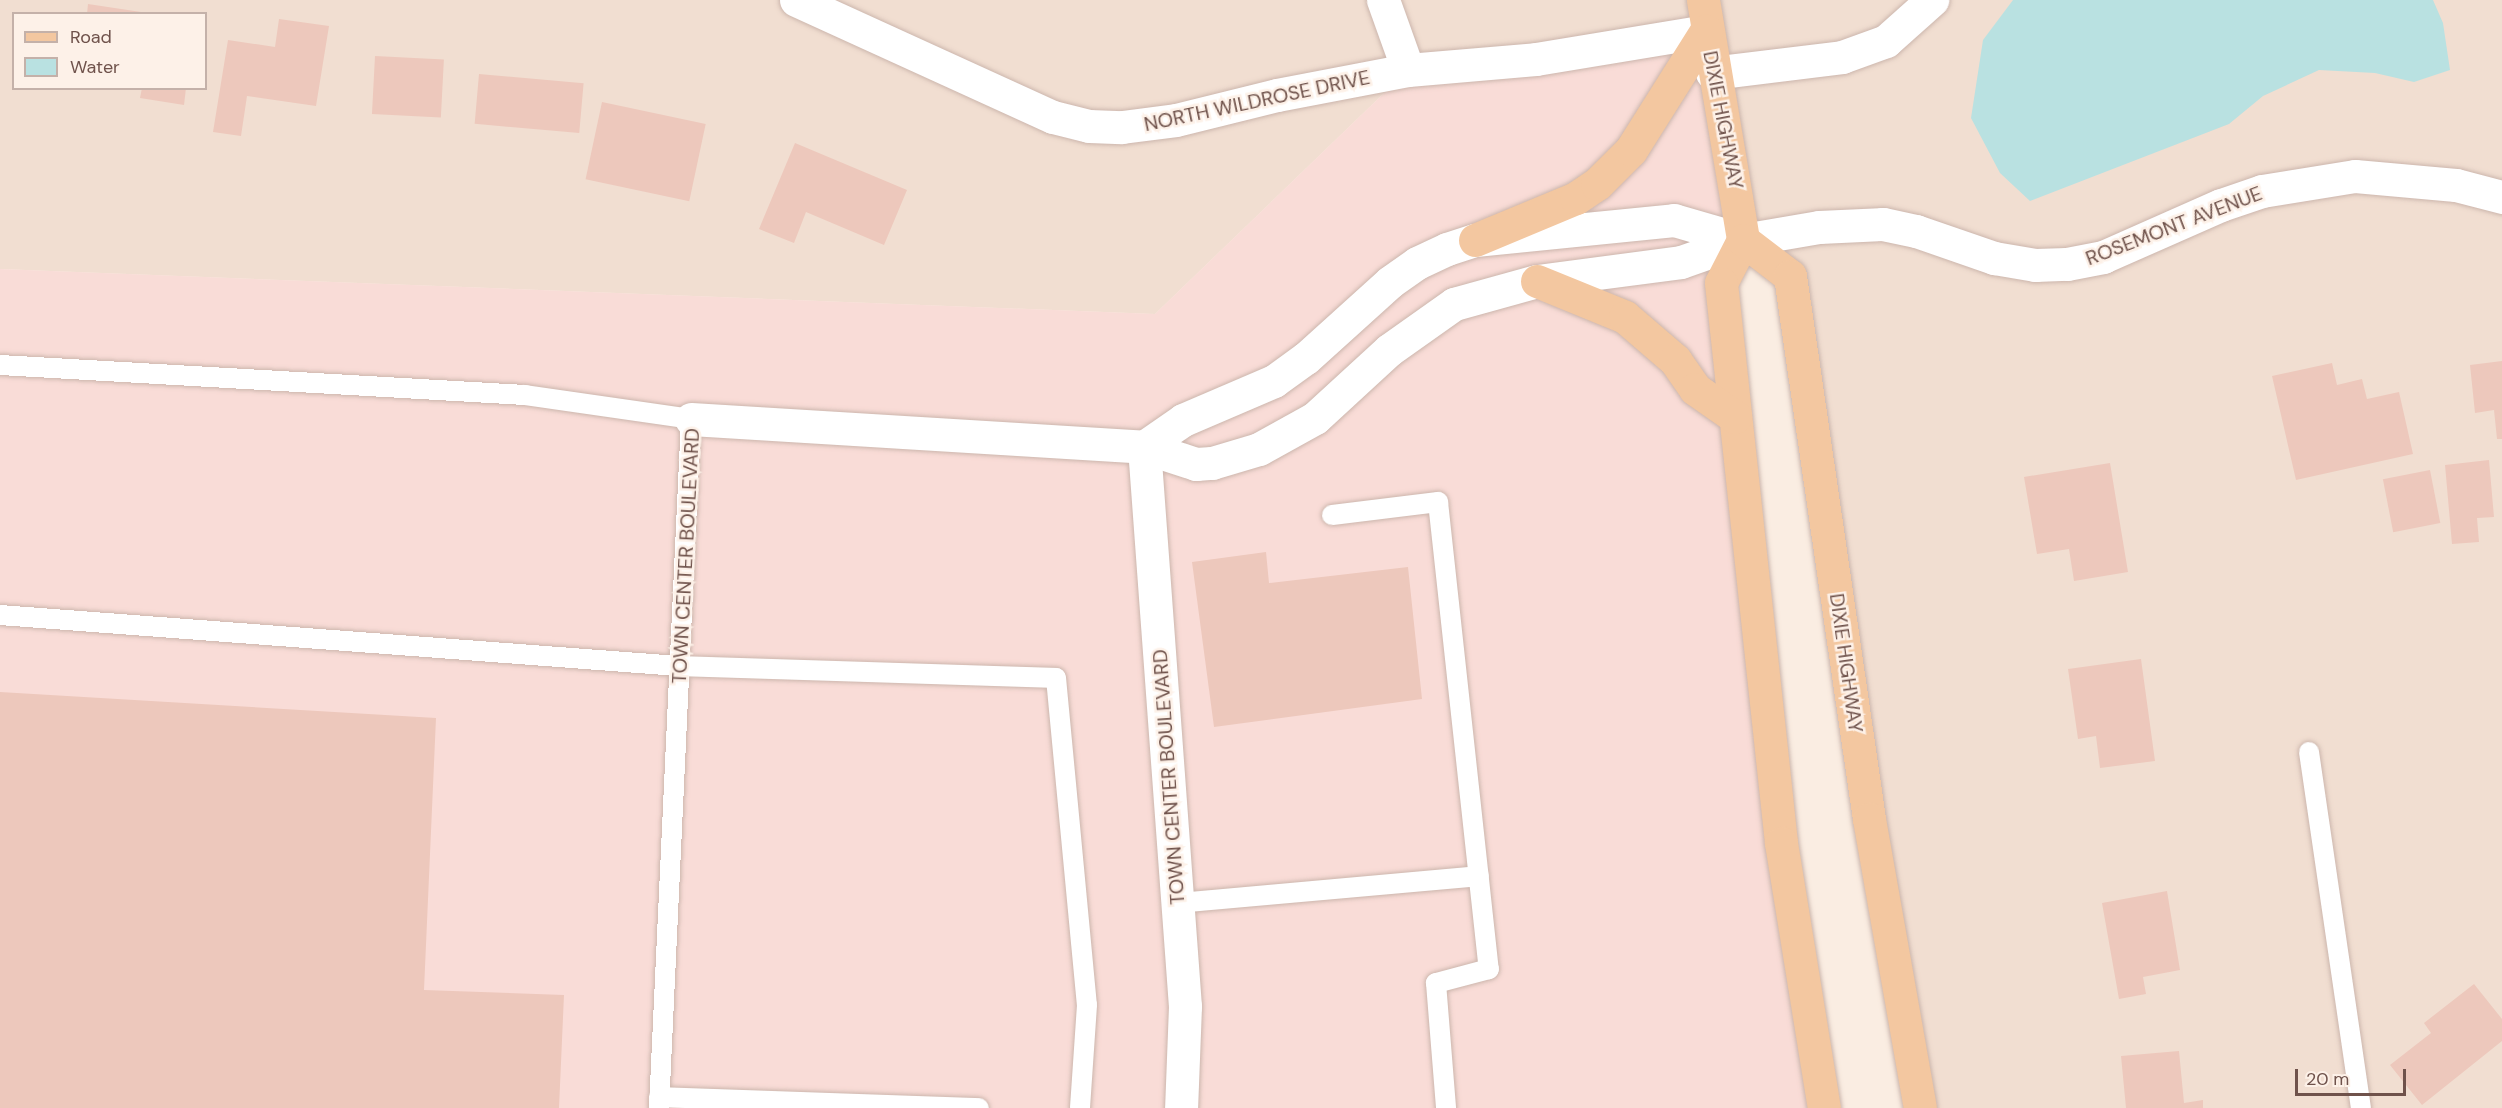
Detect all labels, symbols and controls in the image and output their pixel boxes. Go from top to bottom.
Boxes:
legend [12,12,207,90]
text: Road [70,25,112,49]
street label: DIXIE HIGHWAY [1698,49,1748,191]
text: Water [70,55,120,79]
street label: NORTH WILDROSE DRIVE [1142,65,1372,137]
street label: ROSEMONT AVENUE [2082,181,2266,271]
street label: TOWN CENTER BOULEVARD [667,428,705,684]
street label: DIXIE HIGHWAY [1824,592,1868,734]
street label: TOWN CENTER BOULEVARD [1148,648,1190,906]
scale bar [2298,1057,2409,1095]
text: 20 m [2306,1067,2349,1091]

